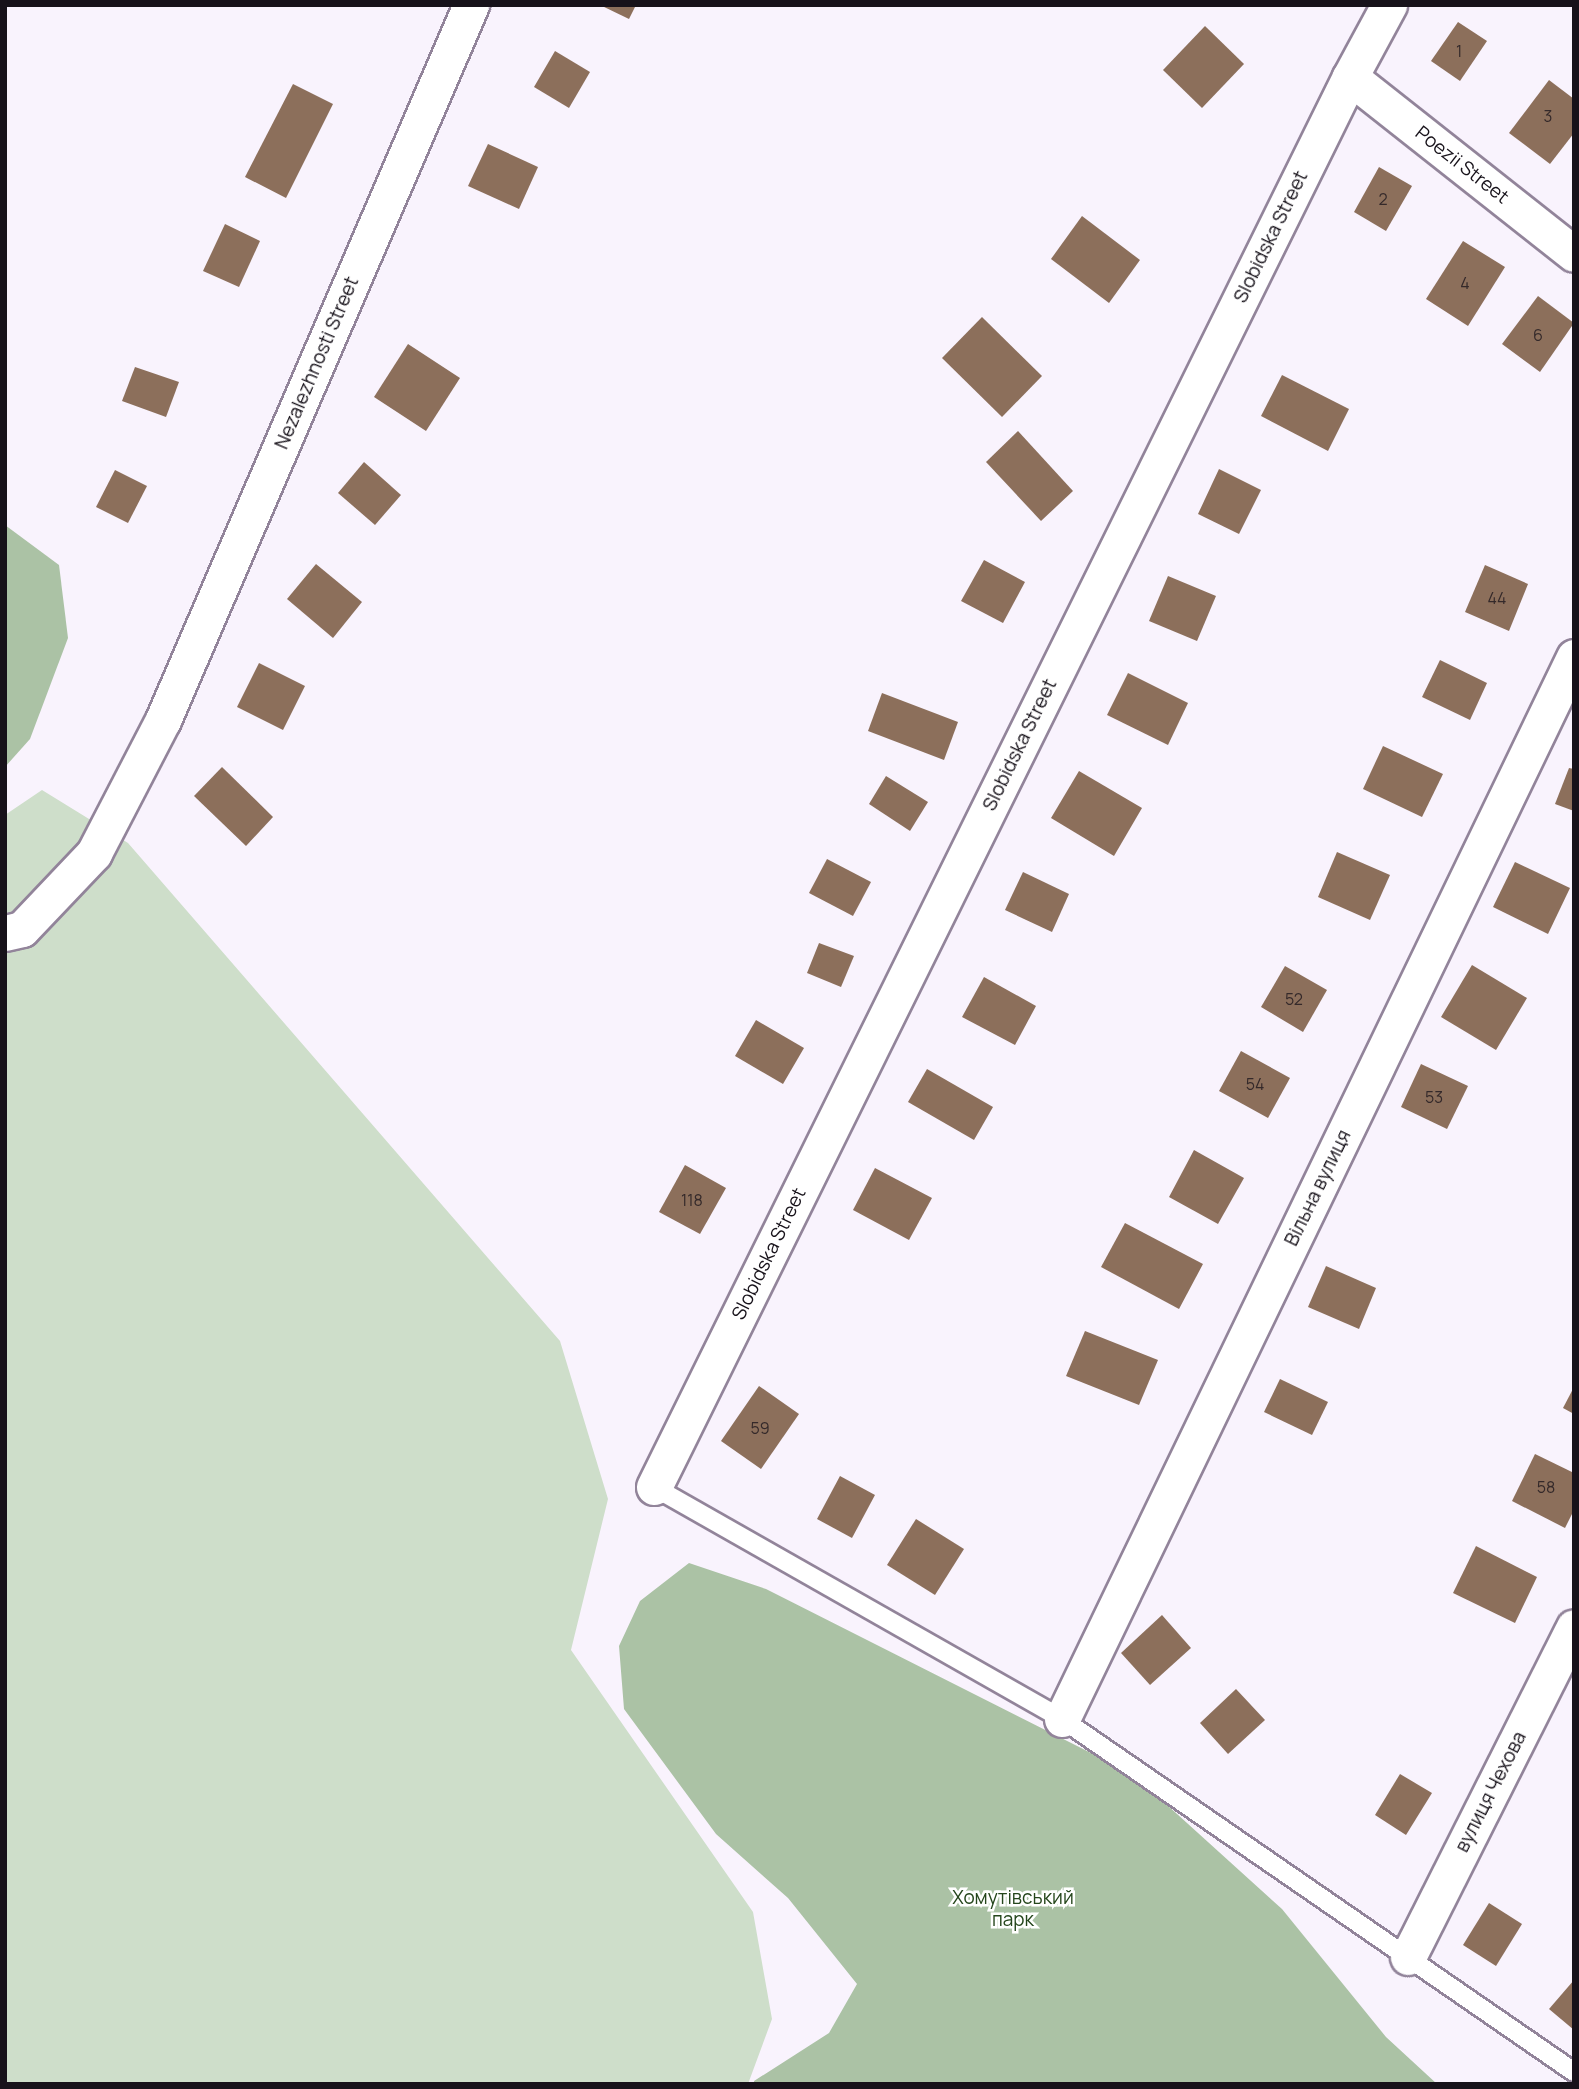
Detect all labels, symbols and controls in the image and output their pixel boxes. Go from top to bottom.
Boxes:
house number: 1 [1456,41,1462,61]
house number: 3 [1544,106,1552,126]
street label: Poezii Street [1411,121,1513,209]
street label: Slobidska Street [1229,167,1313,307]
house number: 2 [1378,189,1388,209]
street label: Nezalezhnosti Street [270,273,364,453]
house number: 4 [1460,273,1470,293]
house number: 6 [1533,325,1543,345]
house number: 44 [1487,588,1507,608]
street label: Slobidska Street [978,675,1062,815]
house number: 52 [1285,989,1303,1009]
house number: 54 [1246,1074,1264,1094]
house number: 53 [1425,1087,1443,1107]
street label: Вільна вулиця [1280,1126,1356,1250]
street label: Slobidska Street [727,1184,811,1324]
house number: 118 [681,1190,703,1210]
house number: 59 [750,1418,770,1438]
house number: 58 [1537,1477,1555,1497]
street label: вулиця Чехова [1451,1728,1531,1856]
park label: Хомутівський парк [952,1887,1074,1931]

